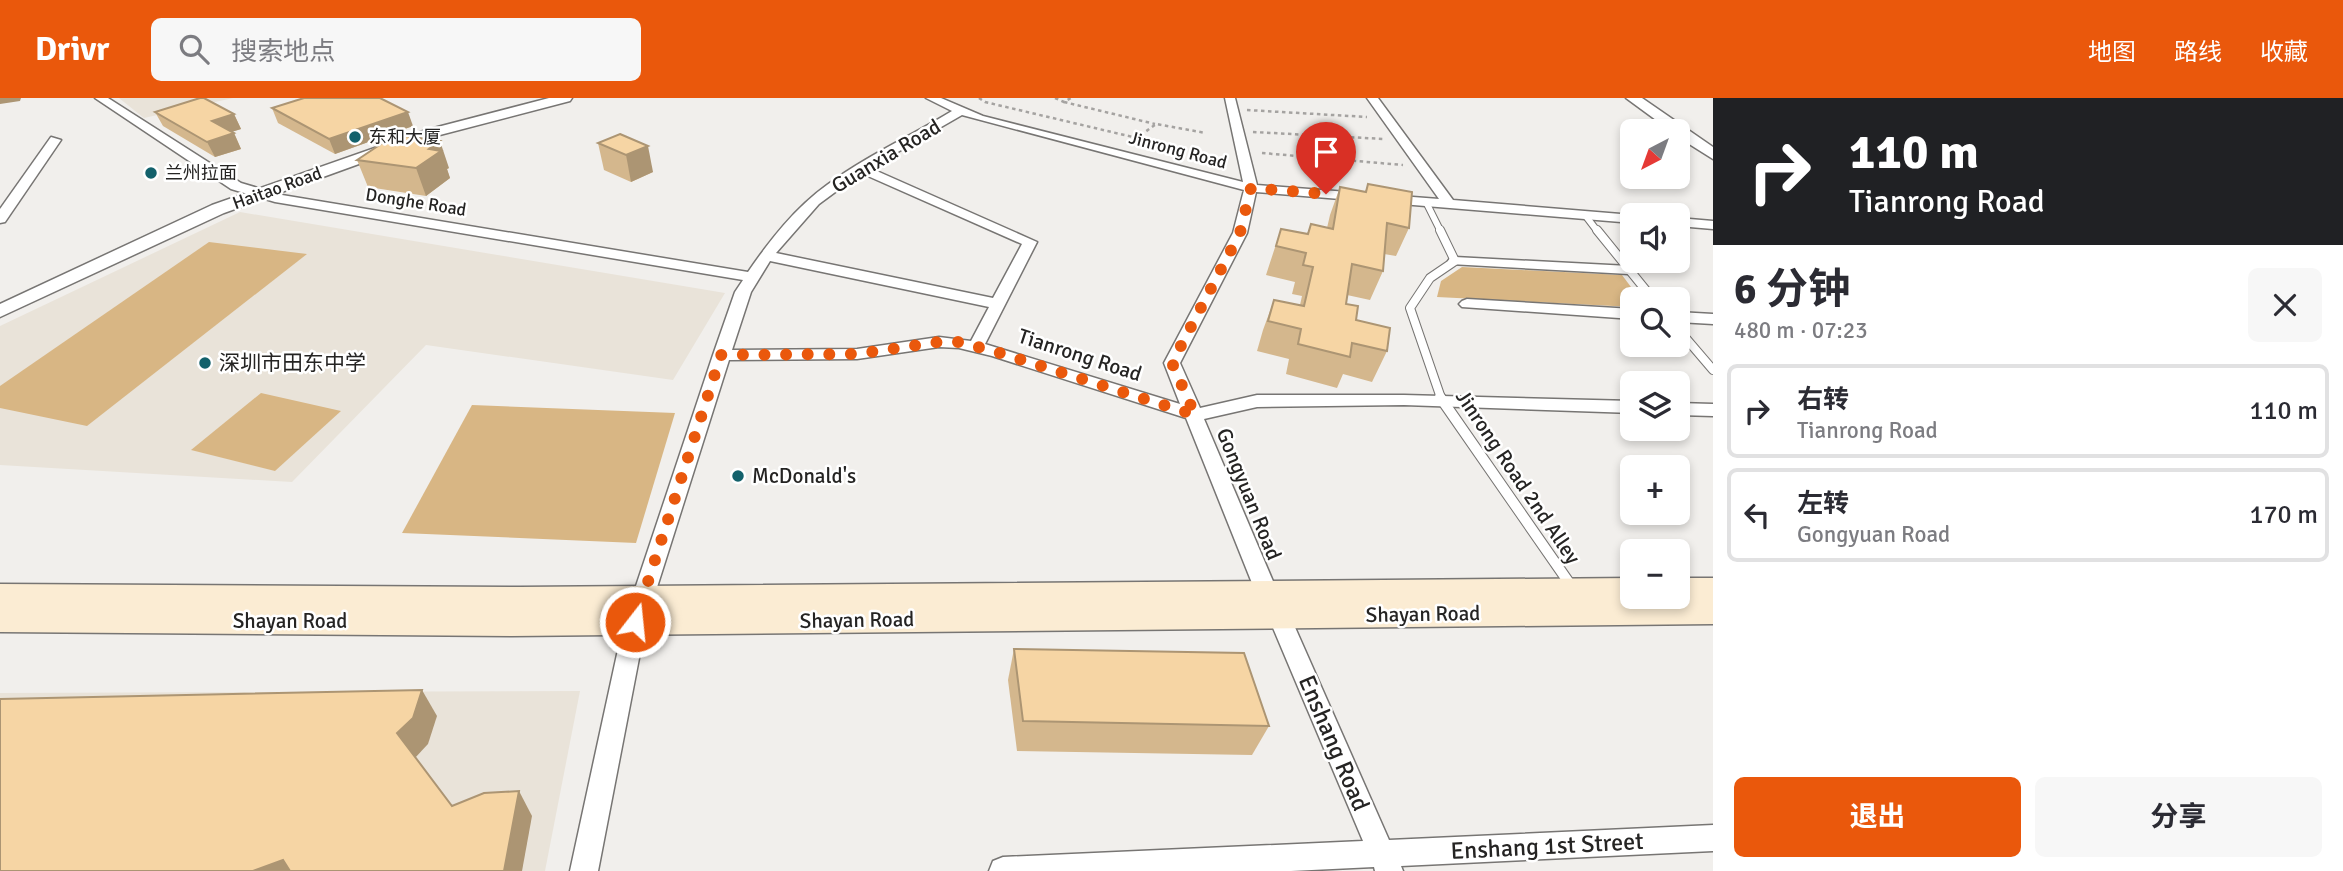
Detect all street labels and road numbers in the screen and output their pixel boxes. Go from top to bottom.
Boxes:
street label: Guanxia Road [827,113,945,199]
street label: Jinrong Road [1127,126,1229,174]
street label: Haitao Road [229,162,325,214]
street label: Donghe Road [364,183,468,221]
street label: Tianrong Road [1015,323,1145,387]
street label: Jinrong Road 2nd Alley [1450,385,1586,569]
street label: Gongyuan Road [1211,424,1287,564]
street label: Shayan Road [1365,600,1481,628]
street label: Shayan Road [799,606,915,634]
street label: Shayan Road [233,608,347,634]
street label: Enshang Road [1292,670,1376,816]
street label: Enshang 1st Street [1450,826,1644,866]

